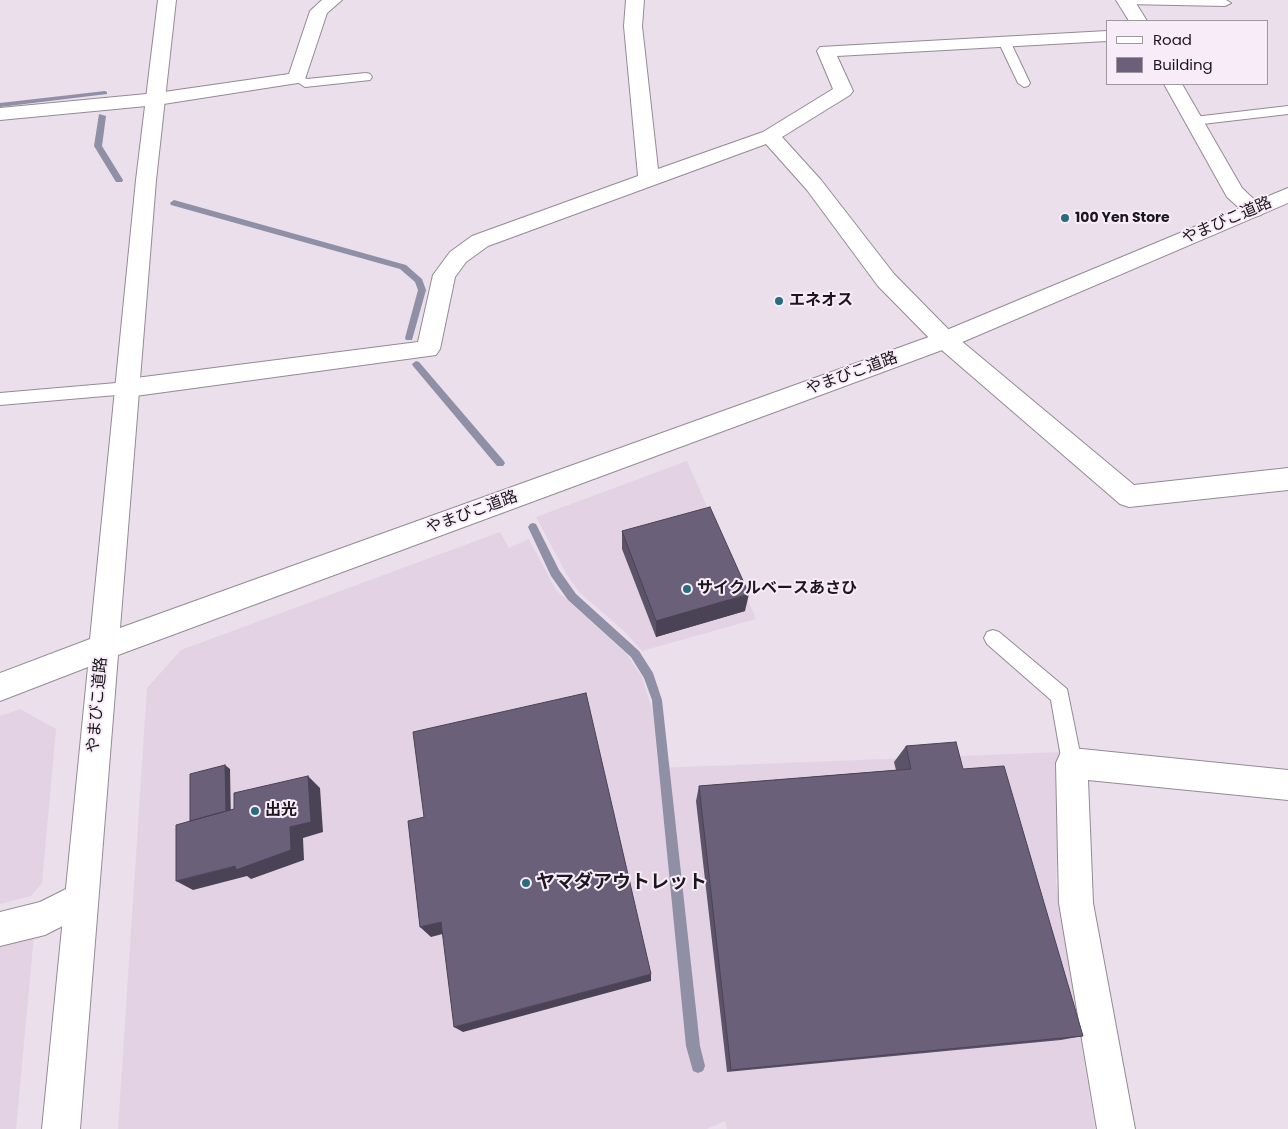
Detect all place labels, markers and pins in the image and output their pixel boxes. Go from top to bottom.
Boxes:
place label: 100 Yen Store [1075,210,1170,226]
marker: 100 Yen Store [1059,212,1071,224]
place label: エネオス [789,291,853,311]
marker: エネオス [773,295,785,307]
place label: サイクルベースあさひ [697,579,857,599]
marker: サイクルベースあさひ [681,583,693,595]
place label: 出光 [265,801,297,821]
marker: 出光 [249,805,261,817]
place label: ヤマダアウトレット [536,872,707,894]
marker: ヤマダアウトレット [520,877,532,889]

